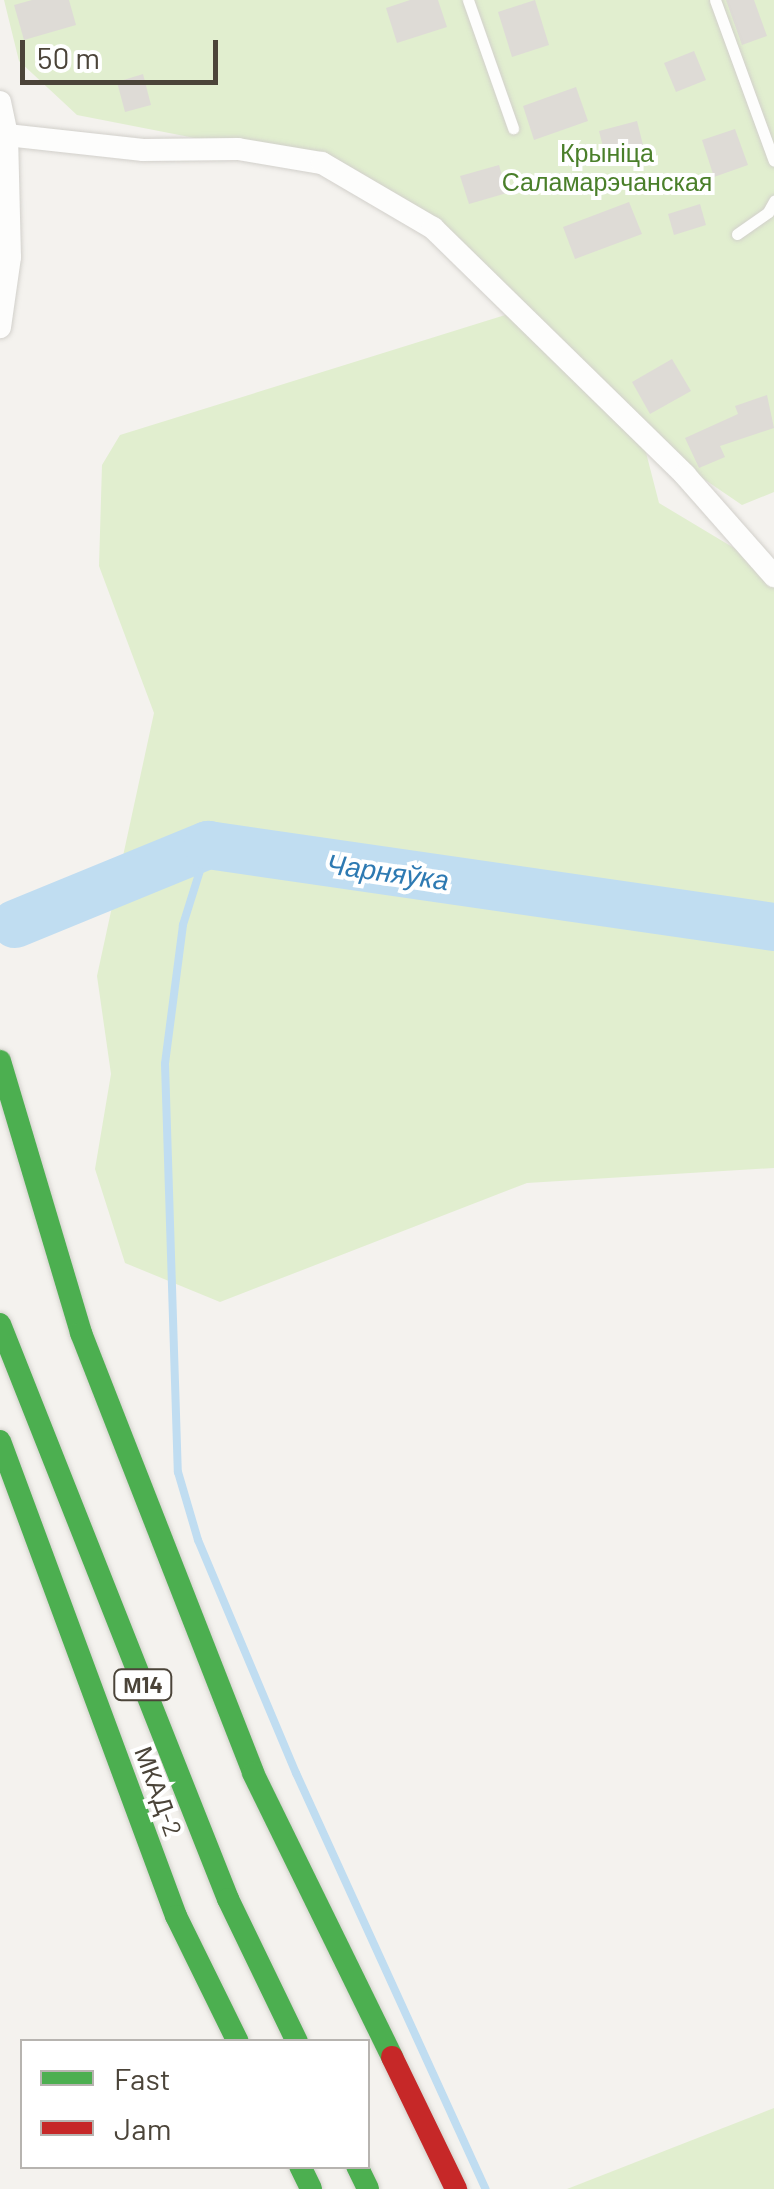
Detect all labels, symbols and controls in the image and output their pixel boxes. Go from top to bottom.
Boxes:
scale bar [25,20,222,82]
text: 50 m [37,39,100,75]
park label: Крыніца Саламарэчанская [502,138,712,197]
water label: Чарняўка [325,846,451,896]
road number: М14 [113,1668,173,1702]
street label: МКАД-2 [129,1742,189,1840]
legend [20,2039,370,2169]
text: Fast [114,2060,171,2096]
text: Jam [114,2110,171,2146]

